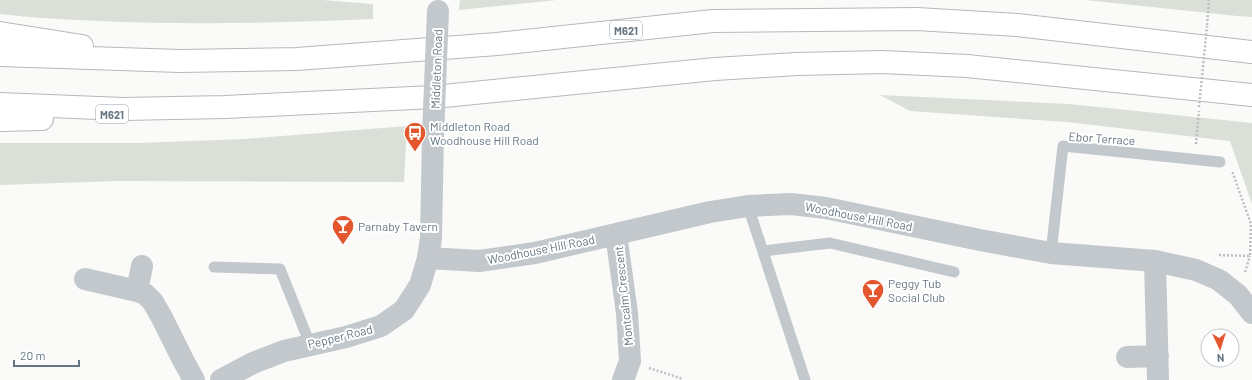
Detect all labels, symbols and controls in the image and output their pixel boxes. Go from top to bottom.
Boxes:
road number: M621 [610,21,642,39]
street label: Middleton Road [428,29,444,109]
road number: M621 [96,105,128,123]
place label: Middleton Road Woodhouse Hill Road [430,119,539,147]
bus stop icon: Middleton Road Woodhouse Hill Road [402,120,428,153]
street label: Ebor Terrace [1068,129,1136,147]
street label: Woodhouse Hill Road [804,199,914,233]
bar icon: Parnaby Tavern [330,213,356,246]
place label: Parnaby Tavern [358,219,438,233]
street label: Woodhouse Hill Road [486,232,596,266]
street label: Montcalm Crescent [611,245,635,347]
place label: Peggy Tub Social Club [888,276,945,304]
bar icon: Peggy Tub Social Club [860,277,886,310]
street label: Pepper Road [306,321,374,351]
north arrow [1200,328,1240,368]
scale bar [14,342,79,368]
text: 20 m [20,348,46,362]
text: N [1217,352,1225,365]

